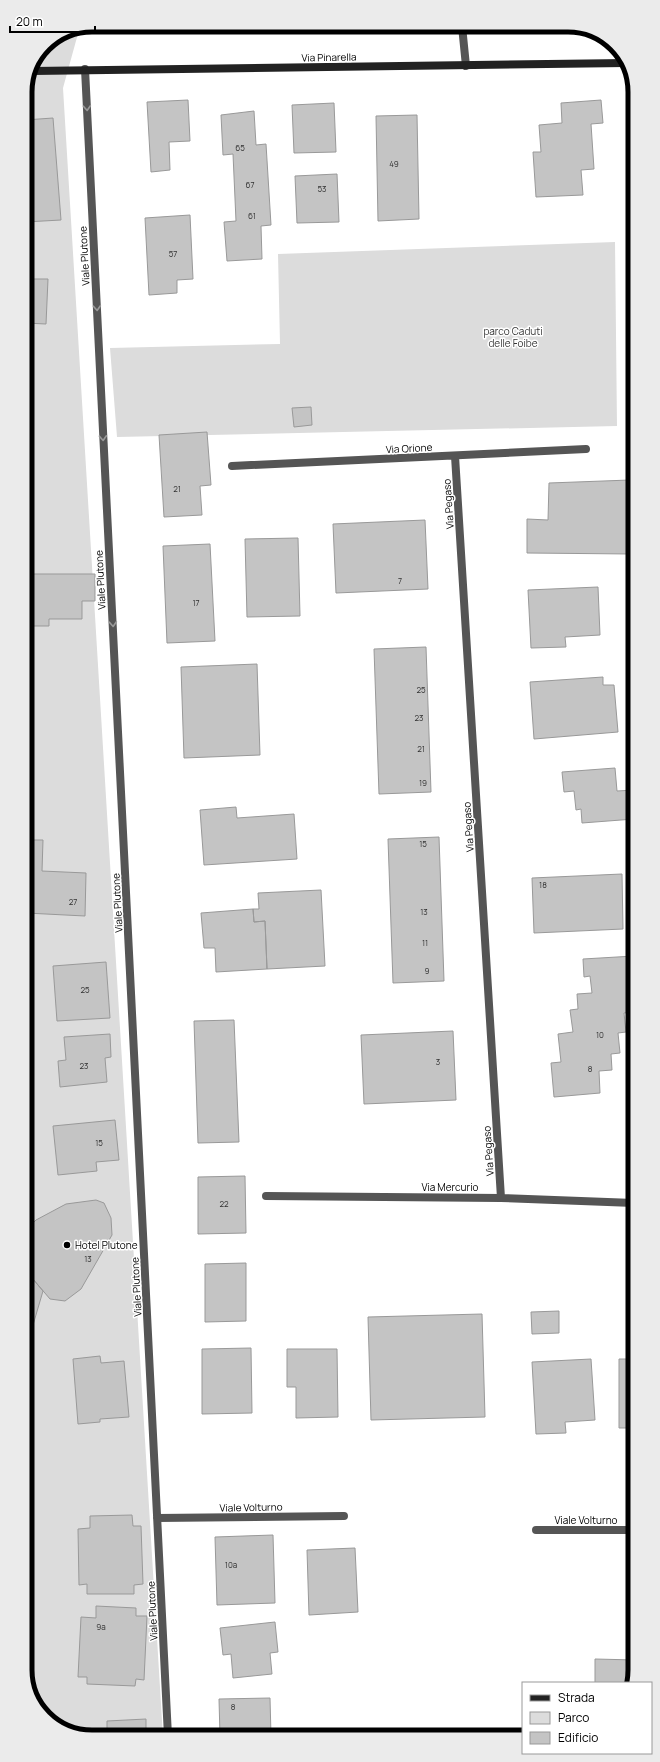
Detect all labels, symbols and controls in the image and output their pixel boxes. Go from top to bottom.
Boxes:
scale bar [10,8,95,34]
text: 20 m [16,13,43,30]
street label: Via Pinarella [301,50,357,64]
one-way arrow [83,105,92,111]
house number: 65 [235,142,245,153]
house number: 49 [389,158,399,169]
house number: 67 [246,179,254,190]
house number: 53 [317,183,327,194]
house number: 61 [248,210,256,221]
street label: Viale Plutone [75,226,93,286]
house number: 57 [169,248,177,259]
one-way arrow [93,305,101,311]
park label: parco Caduti delle Foibe [483,324,543,350]
one-way arrow [99,435,108,441]
street label: Via Orione [385,440,433,456]
street label: Via Pegaso [439,478,457,530]
house number: 21 [173,483,181,494]
street label: Viale Plutone [91,550,109,610]
house number: 7 [398,575,402,586]
house number: 17 [192,597,200,608]
one-way arrow [108,621,117,627]
house number: 25 [416,684,426,695]
house number: 23 [415,712,423,723]
house number: 21 [417,743,425,754]
house number: 19 [419,777,427,788]
street label: Via Pegaso [459,801,477,853]
house number: 15 [419,838,427,849]
street label: Viale Plutone [108,873,126,933]
house number: 18 [539,879,547,890]
house number: 27 [69,896,77,907]
house number: 13 [420,906,428,917]
house number: 11 [422,937,428,948]
house number: 9 [425,965,430,976]
house number: 25 [80,984,90,995]
house number: 10 [596,1029,604,1040]
house number: 3 [436,1056,440,1067]
house number: 23 [80,1060,88,1071]
house number: 8 [588,1063,593,1074]
street label: Via Pegaso [479,1125,497,1177]
house number: 15 [95,1137,103,1148]
street label: Via Mercurio [422,1180,478,1194]
house number: 22 [219,1198,229,1209]
place label: Hotel Plutone [75,1238,138,1252]
marker: Hotel Plutone [62,1240,72,1250]
house number: 13 [84,1253,92,1264]
street label: Viale Plutone [127,1257,145,1317]
street label: Viale Volturno [219,1499,283,1515]
street label: Viale Volturno [555,1513,618,1527]
house number: 10a [225,1559,237,1570]
street label: Viale Plutone [143,1581,161,1641]
house number: 9a [96,1621,106,1632]
legend [522,1682,652,1754]
text: Strada [558,1689,595,1706]
house number: 8 [231,1701,236,1712]
text: Parco [558,1709,589,1726]
text: Edificio [558,1729,598,1746]

